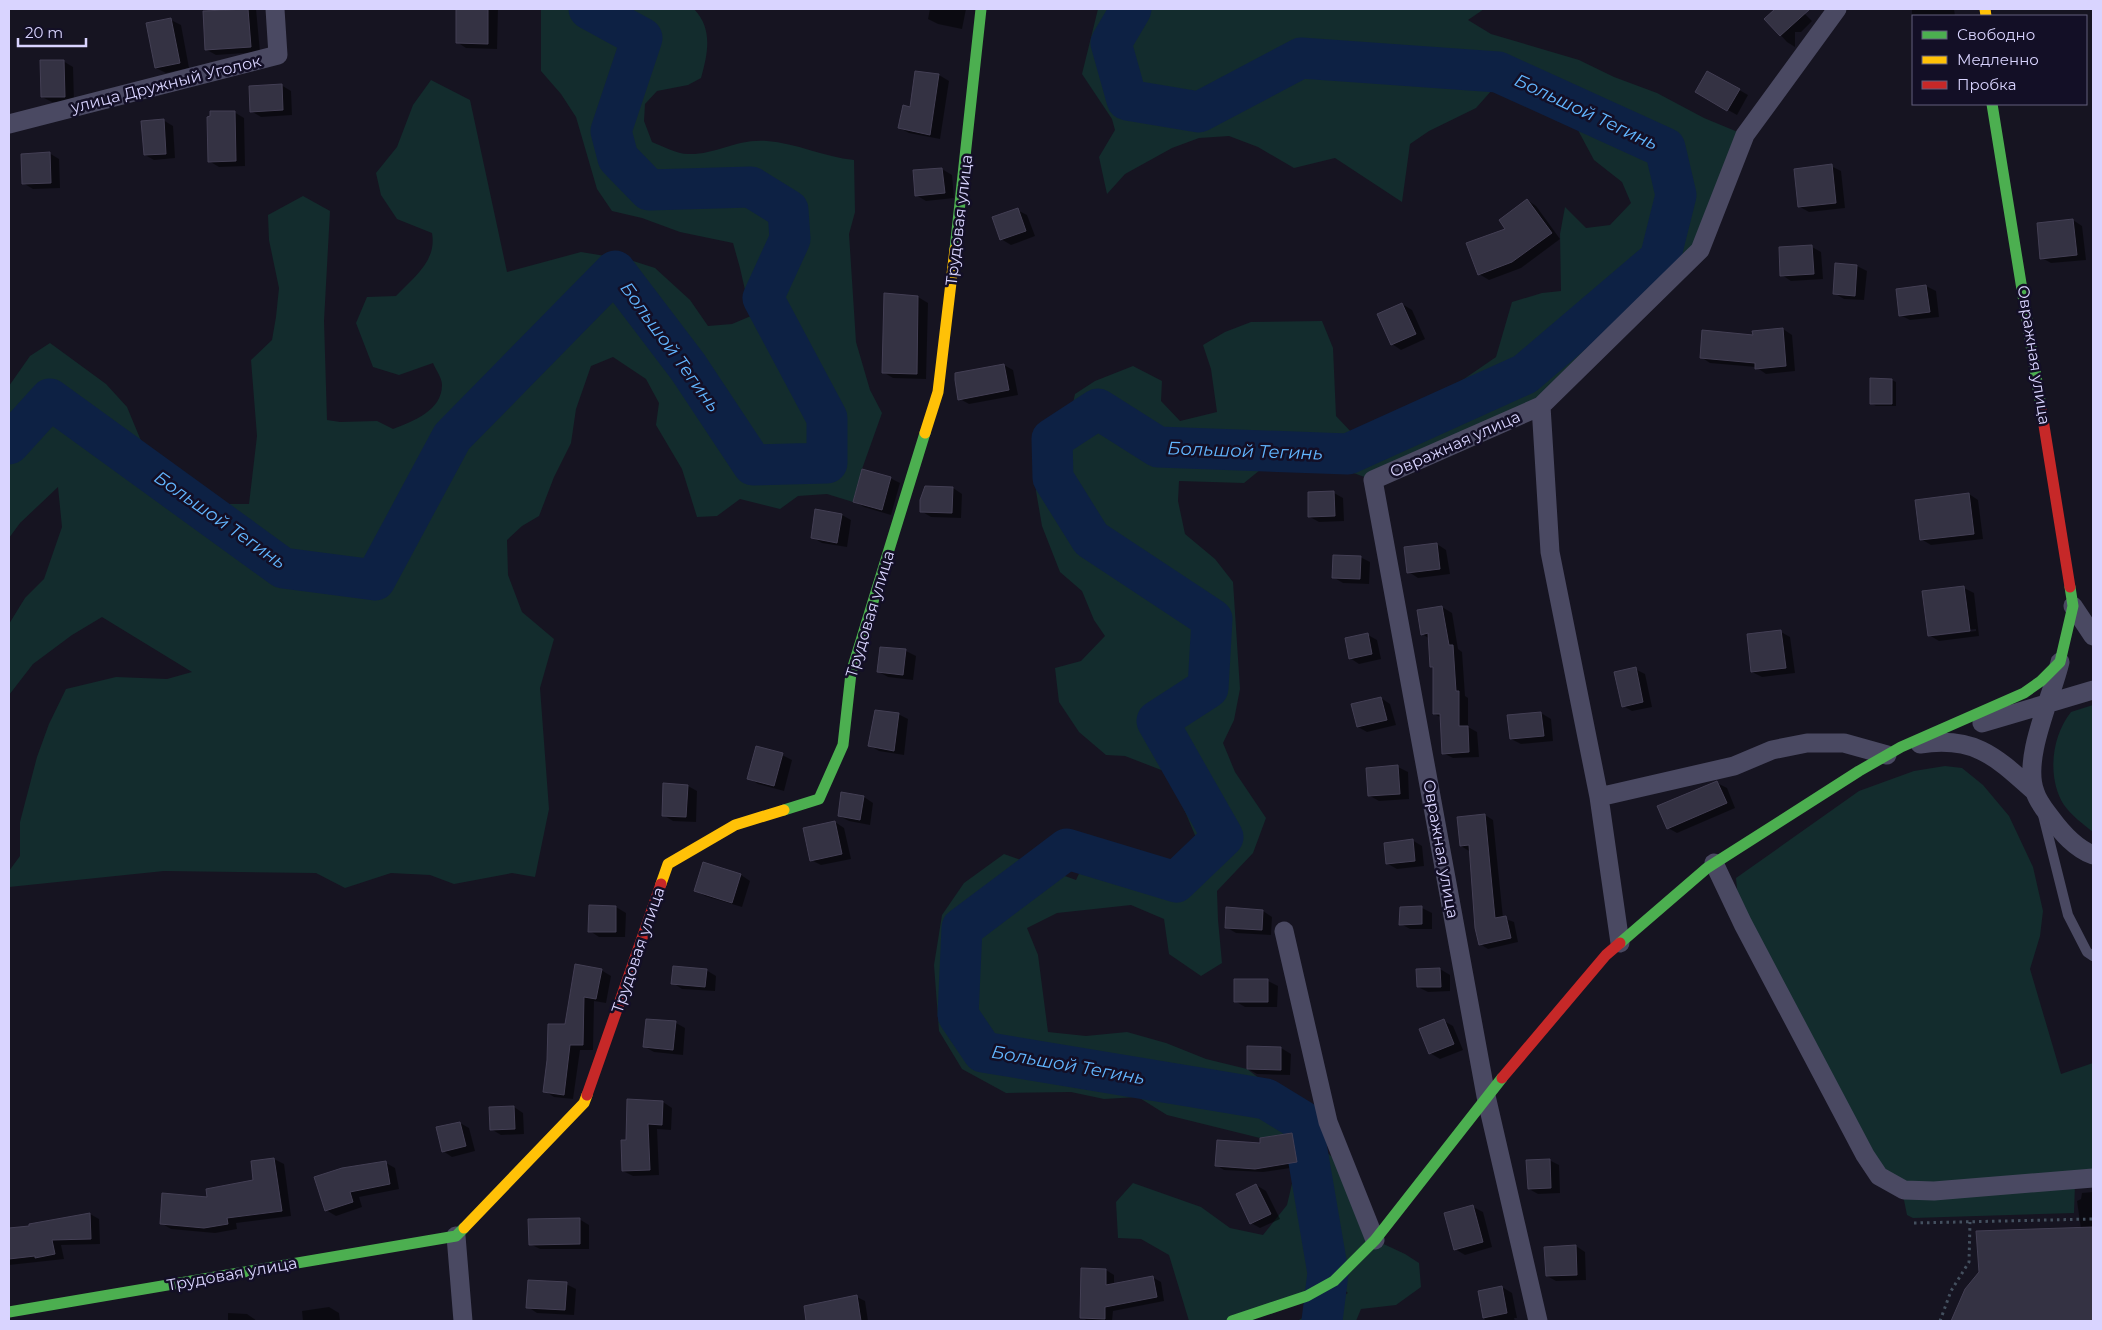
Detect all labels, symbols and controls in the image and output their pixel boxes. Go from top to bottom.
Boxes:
scale bar [18,15,85,47]
legend [1912,15,2087,105]
text: 20 m [25,23,63,42]
text: Свободно [1957,25,2035,44]
text: Медленно [1957,50,2039,69]
street label: улица Дружный Уголок [68,51,264,117]
water label: Большой Тегинь [1511,69,1661,155]
text: Пробка [1957,75,2016,94]
street label: Трудовая улица [942,153,976,287]
water label: Большой Тегинь [615,278,725,416]
street label: Овражная улица [2014,284,2054,426]
street label: Овражная улица [1387,407,1523,481]
water label: Большой Тегинь [1167,437,1323,465]
water label: Большой Тегинь [150,466,290,574]
street label: Трудовая улица [842,548,898,680]
street label: Овражная улица [1419,778,1463,920]
street label: Трудовая улица [608,885,668,1015]
water label: Большой Тегинь [990,1041,1146,1089]
street label: Трудовая улица [165,1253,299,1295]

